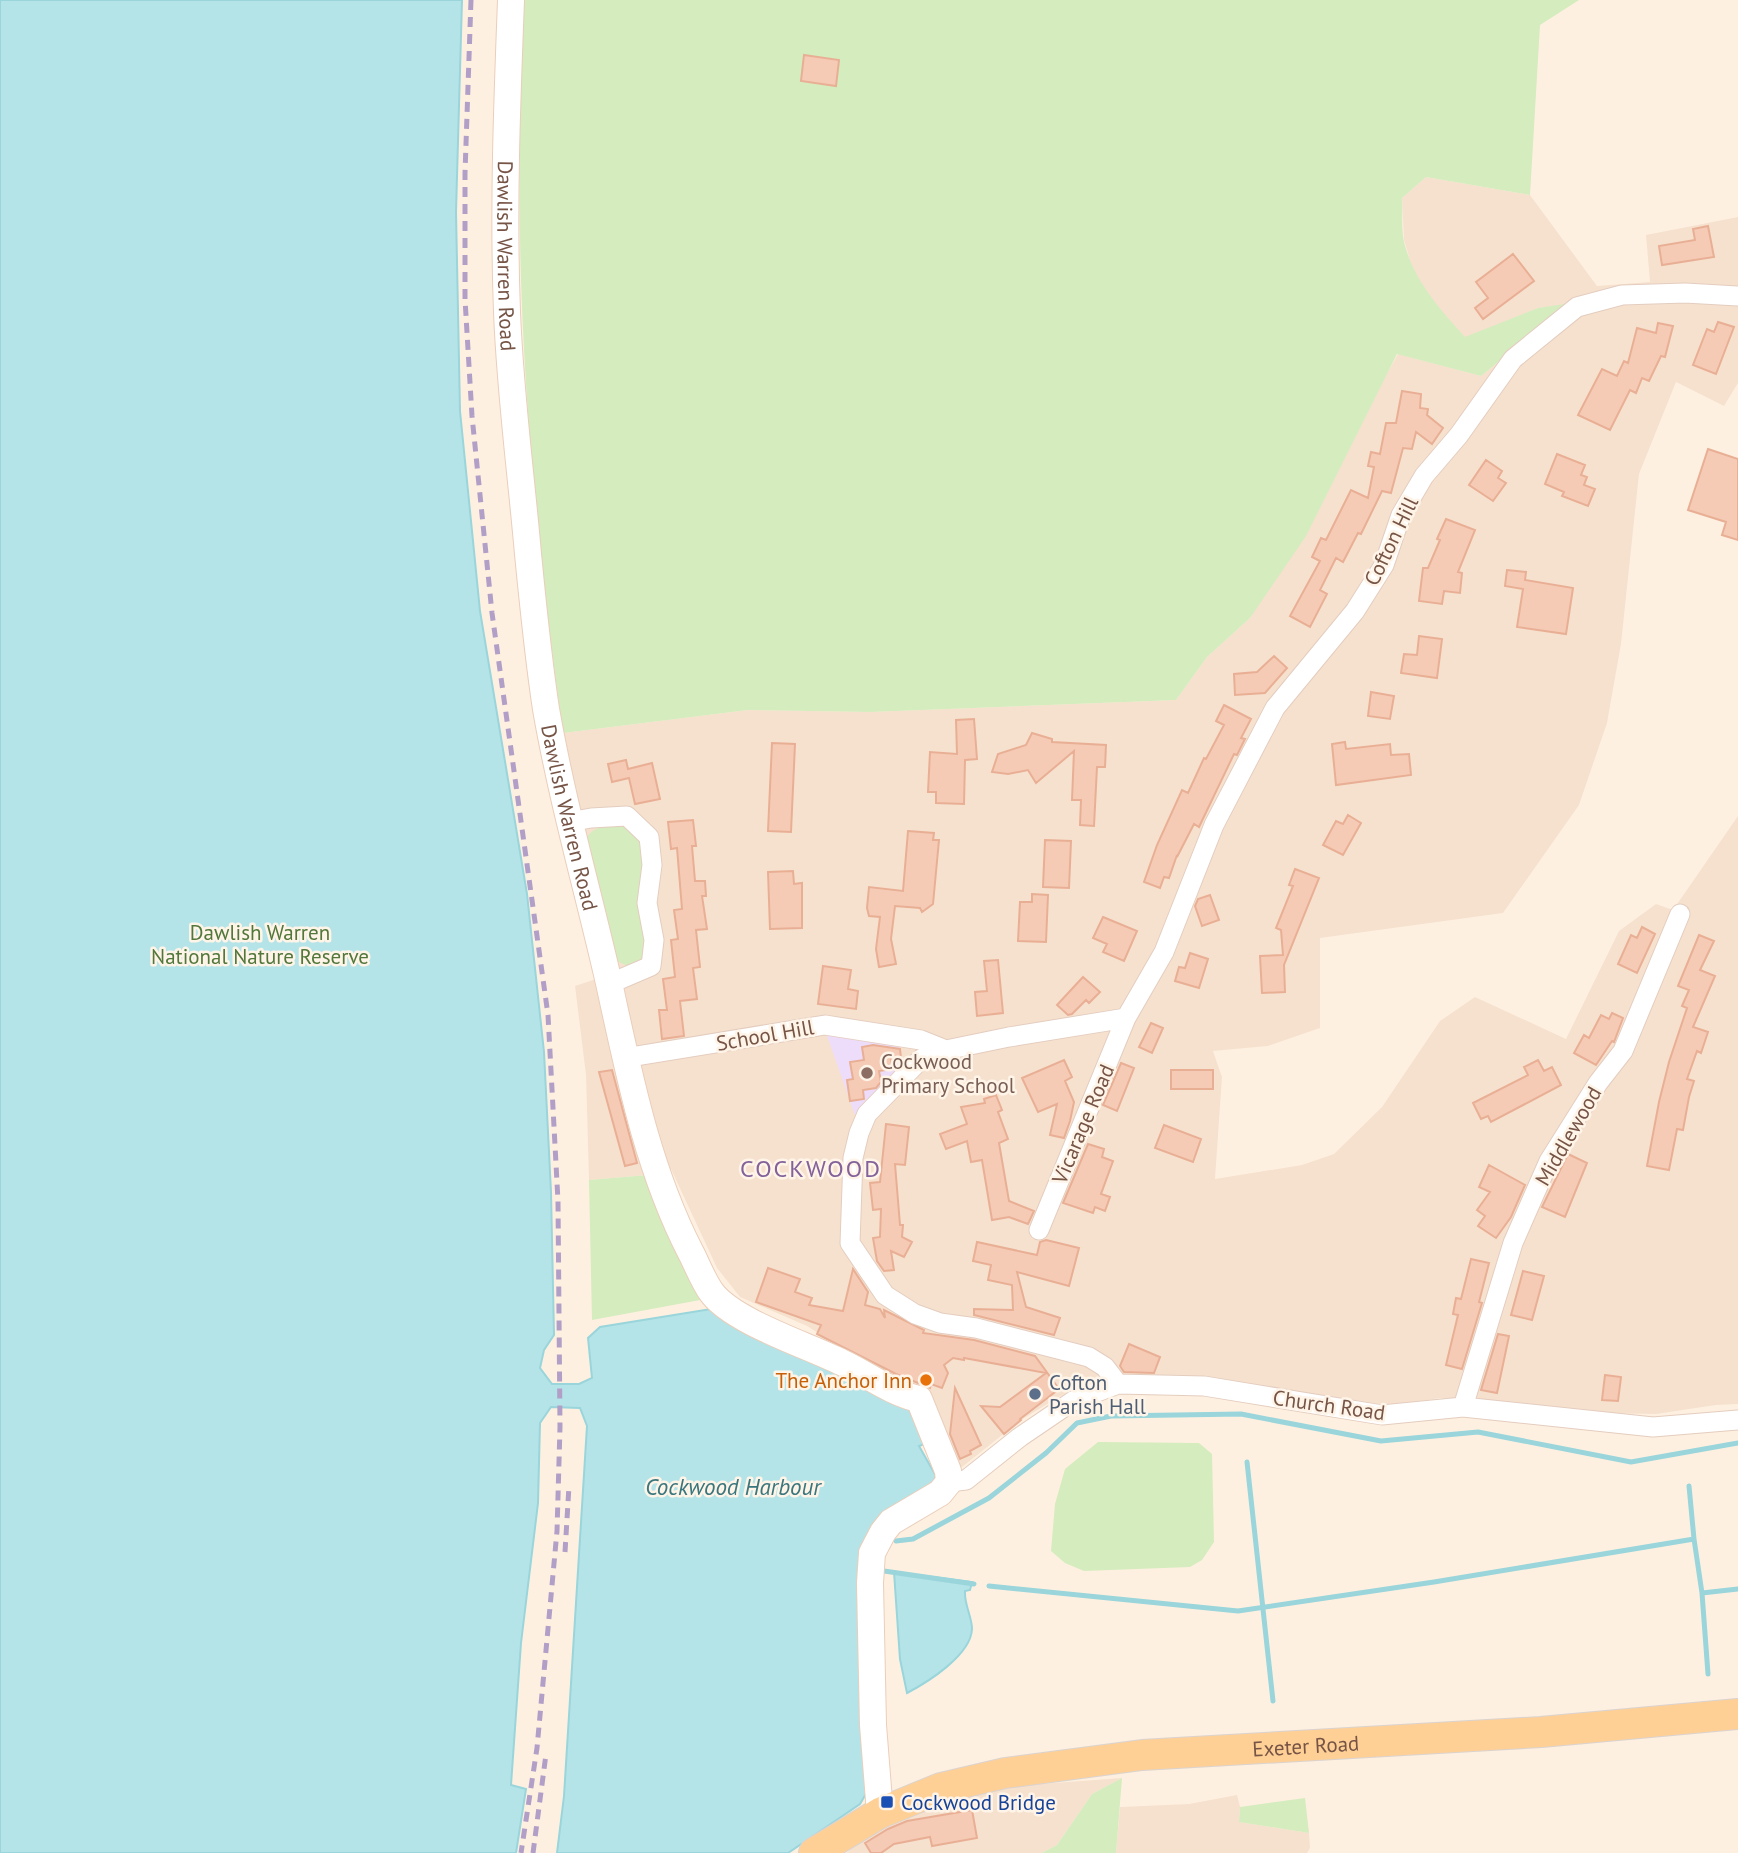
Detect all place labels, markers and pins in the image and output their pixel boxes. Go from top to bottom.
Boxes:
place label: Cockwood Primary School [881,1048,1015,1099]
marker: Cockwood Primary School [859,1065,875,1081]
place label: The Anchor Inn [775,1367,912,1394]
place label: Cofton Parish Hall [1049,1369,1146,1420]
marker: The Anchor Inn [918,1372,934,1388]
marker: Cofton Parish Hall [1027,1386,1043,1402]
place label: Cockwood Bridge [901,1789,1056,1816]
marker: Cockwood Bridge [879,1794,895,1810]

